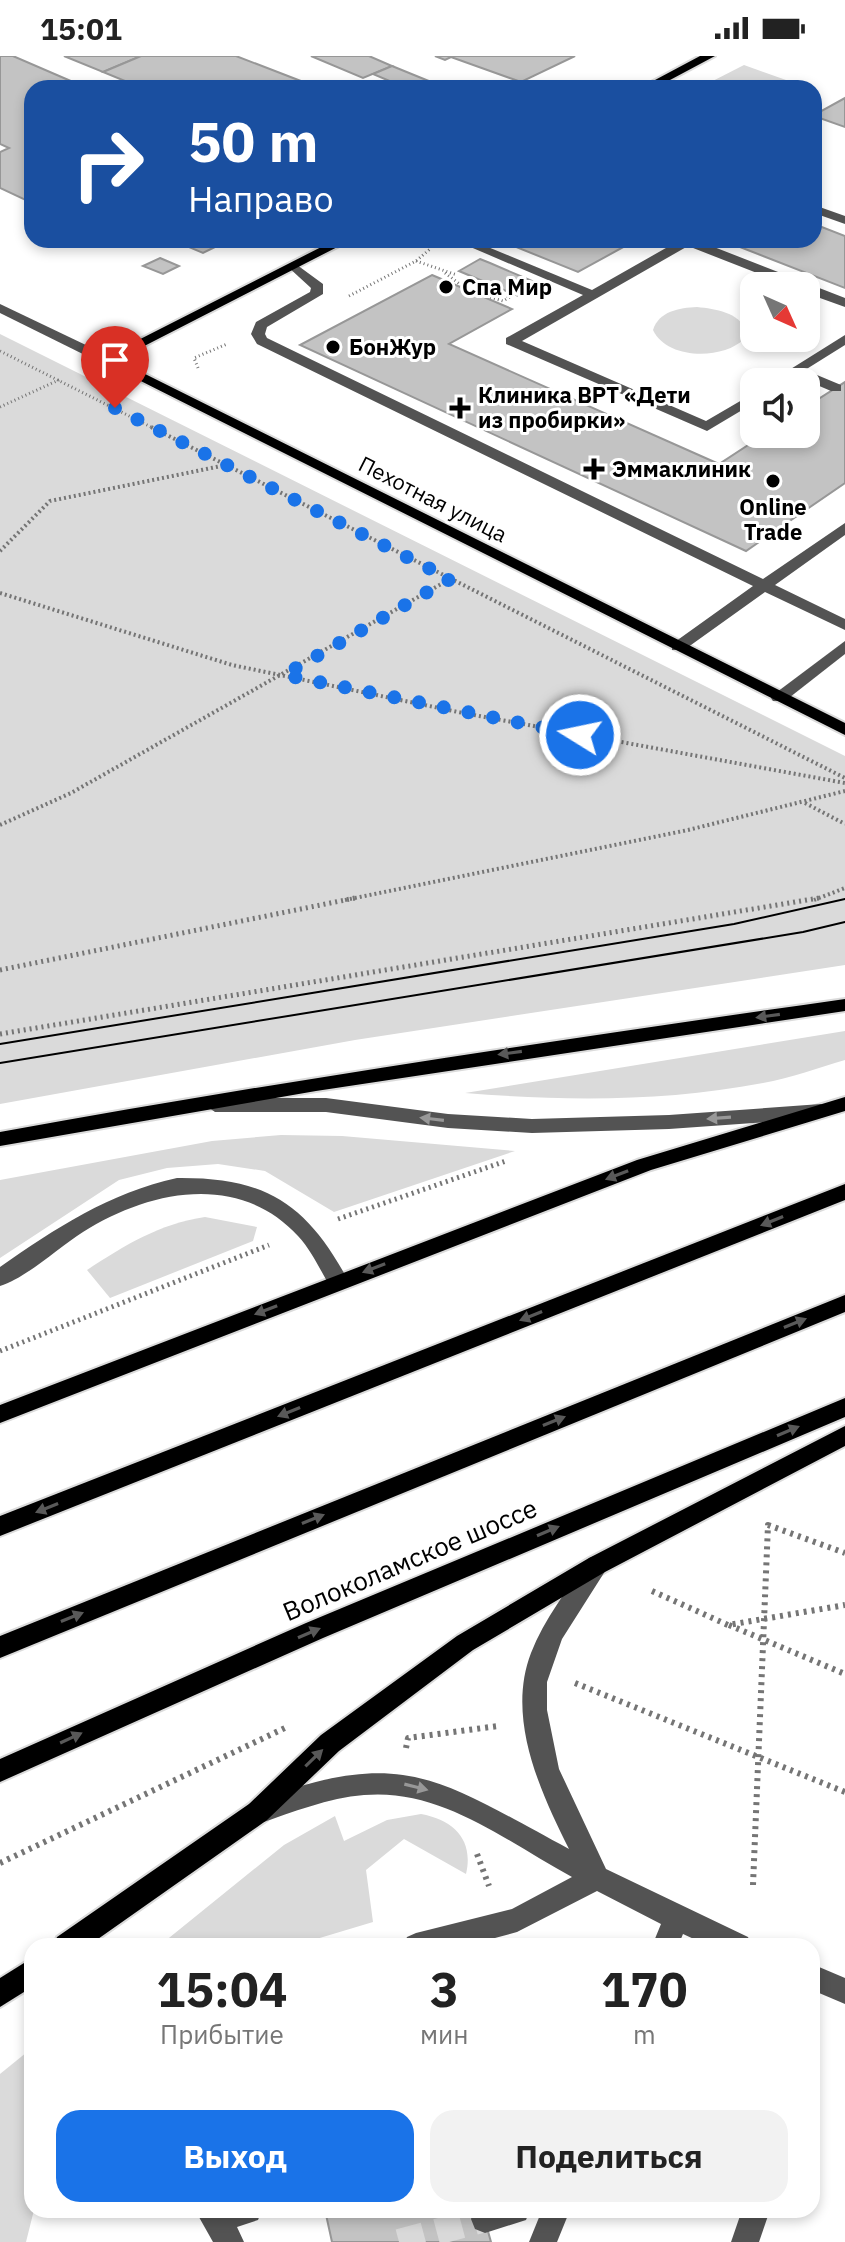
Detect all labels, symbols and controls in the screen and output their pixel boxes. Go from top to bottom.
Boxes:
text: 15:01 [40,9,122,48]
text: 50 m [188,105,318,177]
icon: right [56,112,160,216]
text: Направо [188,175,334,222]
place label: Спа Мир [462,272,552,301]
north arrow [740,272,820,352]
map controls [740,272,820,448]
marker: Спа Мир [437,278,455,296]
pin [81,326,149,408]
place label: БонЖур [349,332,436,361]
icon: arrive [93,338,137,382]
marker: БонЖур [324,338,342,356]
button: sound [740,368,820,448]
place label: Клиника ВРТ «Дети из пробирки» [478,380,691,434]
marker: Клиника ВРТ «Дети из пробирки» [449,397,471,419]
street label: Пехотная улица [354,449,513,549]
place label: Эммаклиник [612,454,751,483]
marker: Эммаклиник [583,458,605,480]
marker: Online Trade [764,472,782,490]
place label: Online Trade [739,492,807,546]
position arrow [538,693,622,777]
one-way arrow [755,1010,780,1023]
one-way arrow [498,1047,523,1060]
one-way arrow [419,1112,444,1125]
one-way arrow [706,1112,731,1125]
one-way arrow [605,1169,629,1182]
one-way arrow [760,1215,784,1228]
one-way arrow [362,1262,386,1275]
one-way arrow [254,1304,278,1317]
one-way arrow [519,1310,543,1323]
one-way arrow [783,1317,807,1330]
one-way arrow [277,1406,301,1419]
one-way arrow [542,1415,566,1428]
one-way arrow [776,1425,800,1438]
street label: Волоколамское шоссе [277,1490,542,1628]
one-way arrow [35,1501,59,1514]
one-way arrow [301,1513,325,1526]
one-way arrow [536,1524,560,1537]
one-way arrow [60,1611,84,1624]
one-way arrow [297,1627,321,1640]
one-way arrow [59,1731,83,1745]
one-way arrow [304,1749,323,1768]
one-way arrow [403,1782,428,1794]
text: 15:04 [156,1958,288,2020]
text: 3 [430,1958,459,2020]
text: 170 [601,1958,688,2020]
text: Прибытие [160,2017,284,2051]
text: мин [420,2017,469,2051]
text: m [633,2017,656,2051]
button: Выход [56,2110,414,2202]
button: Поделиться [430,2110,788,2202]

